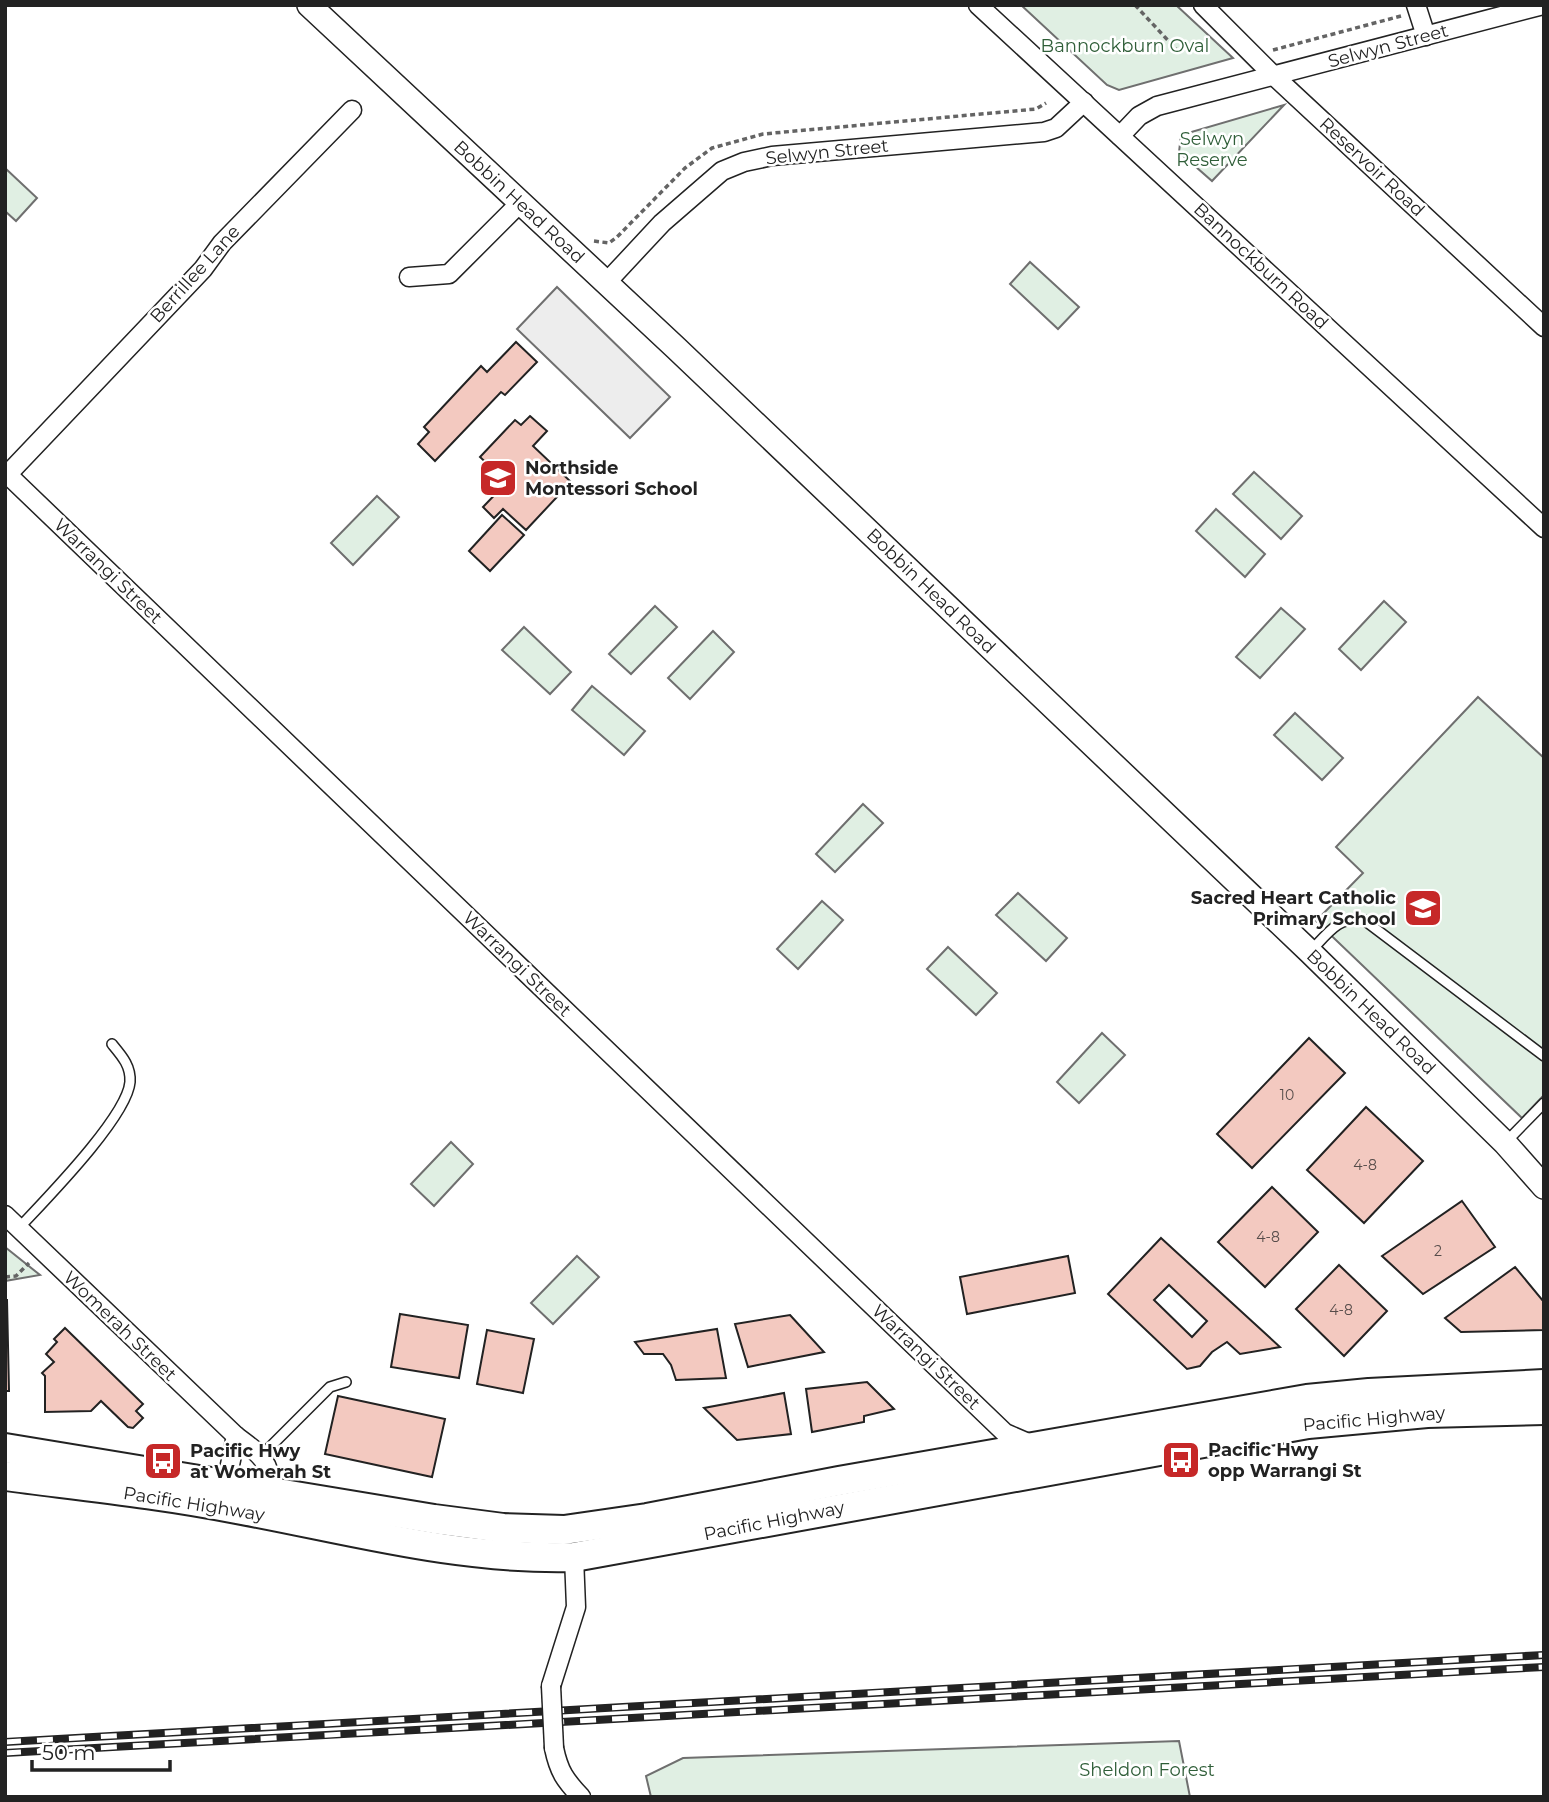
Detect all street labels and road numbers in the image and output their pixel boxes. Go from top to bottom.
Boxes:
street label: Selwyn Street [1325,19,1451,73]
street label: Reservoir Road [1315,113,1429,221]
street label: Selwyn Street [764,135,890,169]
street label: Bobbin Head Road [449,136,589,268]
street label: Bannockburn Road [1189,198,1333,334]
street label: Berrillee Lane [145,221,245,327]
street label: Warrangi Street [49,514,167,628]
street label: Bobbin Head Road [862,524,1000,658]
street label: Warrangi Street [458,907,576,1021]
street label: Bobbin Head Road [1302,945,1440,1079]
street label: Womerah Street [59,1266,181,1386]
street label: Warrangi Street [867,1300,985,1414]
street label: Pacific Highway [1302,1402,1446,1436]
street label: Pacific Highway [122,1482,267,1526]
street label: Pacific Highway [702,1497,847,1545]

